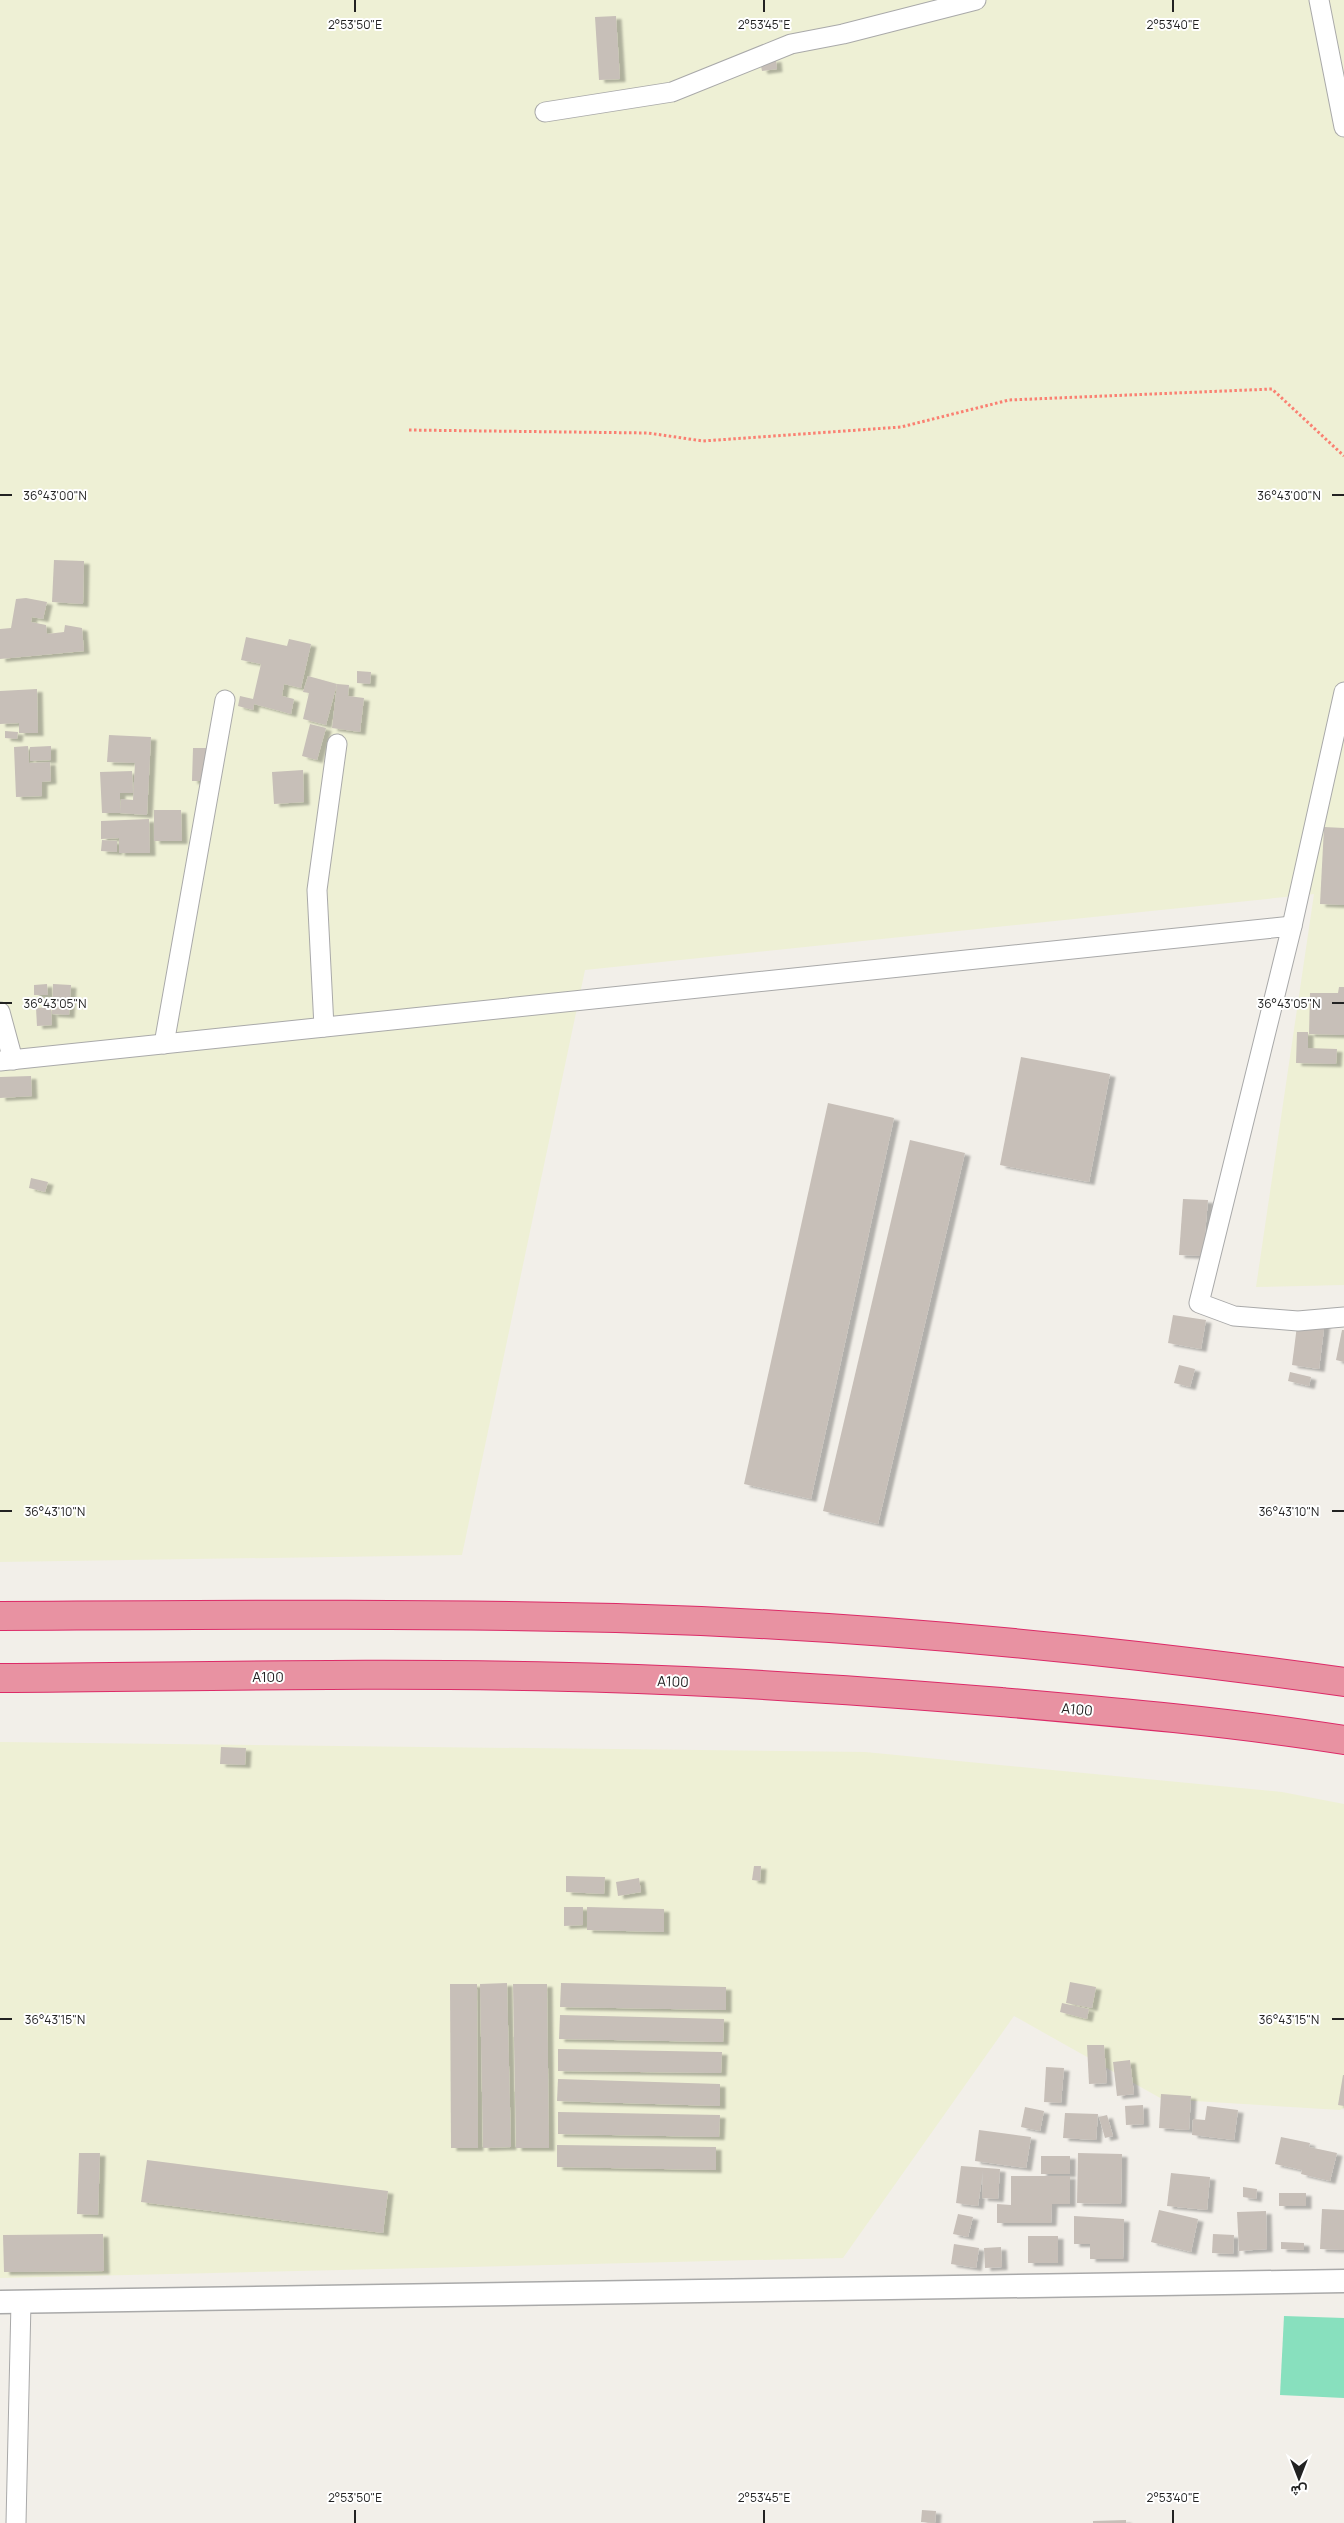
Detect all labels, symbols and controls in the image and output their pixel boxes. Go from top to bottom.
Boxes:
text: 2°53'50"E [328,16,382,33]
text: 2°53'45"E [738,16,790,33]
text: 2°53'40"E [1147,16,1200,33]
text: 36°43'00"N [23,487,87,504]
text: 36°43'00"N [1257,487,1321,504]
text: 36°43'05"N [24,995,86,1012]
text: 36°43'05"N [1258,995,1320,1012]
text: 36°43'10"N [25,1503,85,1520]
text: 36°43'10"N [1259,1503,1319,1520]
street label: A100 [252,1667,284,1686]
street label: A100 [657,1671,689,1691]
street label: A100 [1061,1698,1093,1720]
text: 36°43'15"N [25,2011,85,2028]
text: 36°43'15"N [1259,2011,1319,2028]
north arrow [1274,2453,1324,2503]
text: ش [1290,2482,1307,2501]
text: 2°53'50"E [328,2489,382,2506]
text: 2°53'45"E [738,2489,790,2506]
text: 2°53'40"E [1147,2489,1200,2506]

